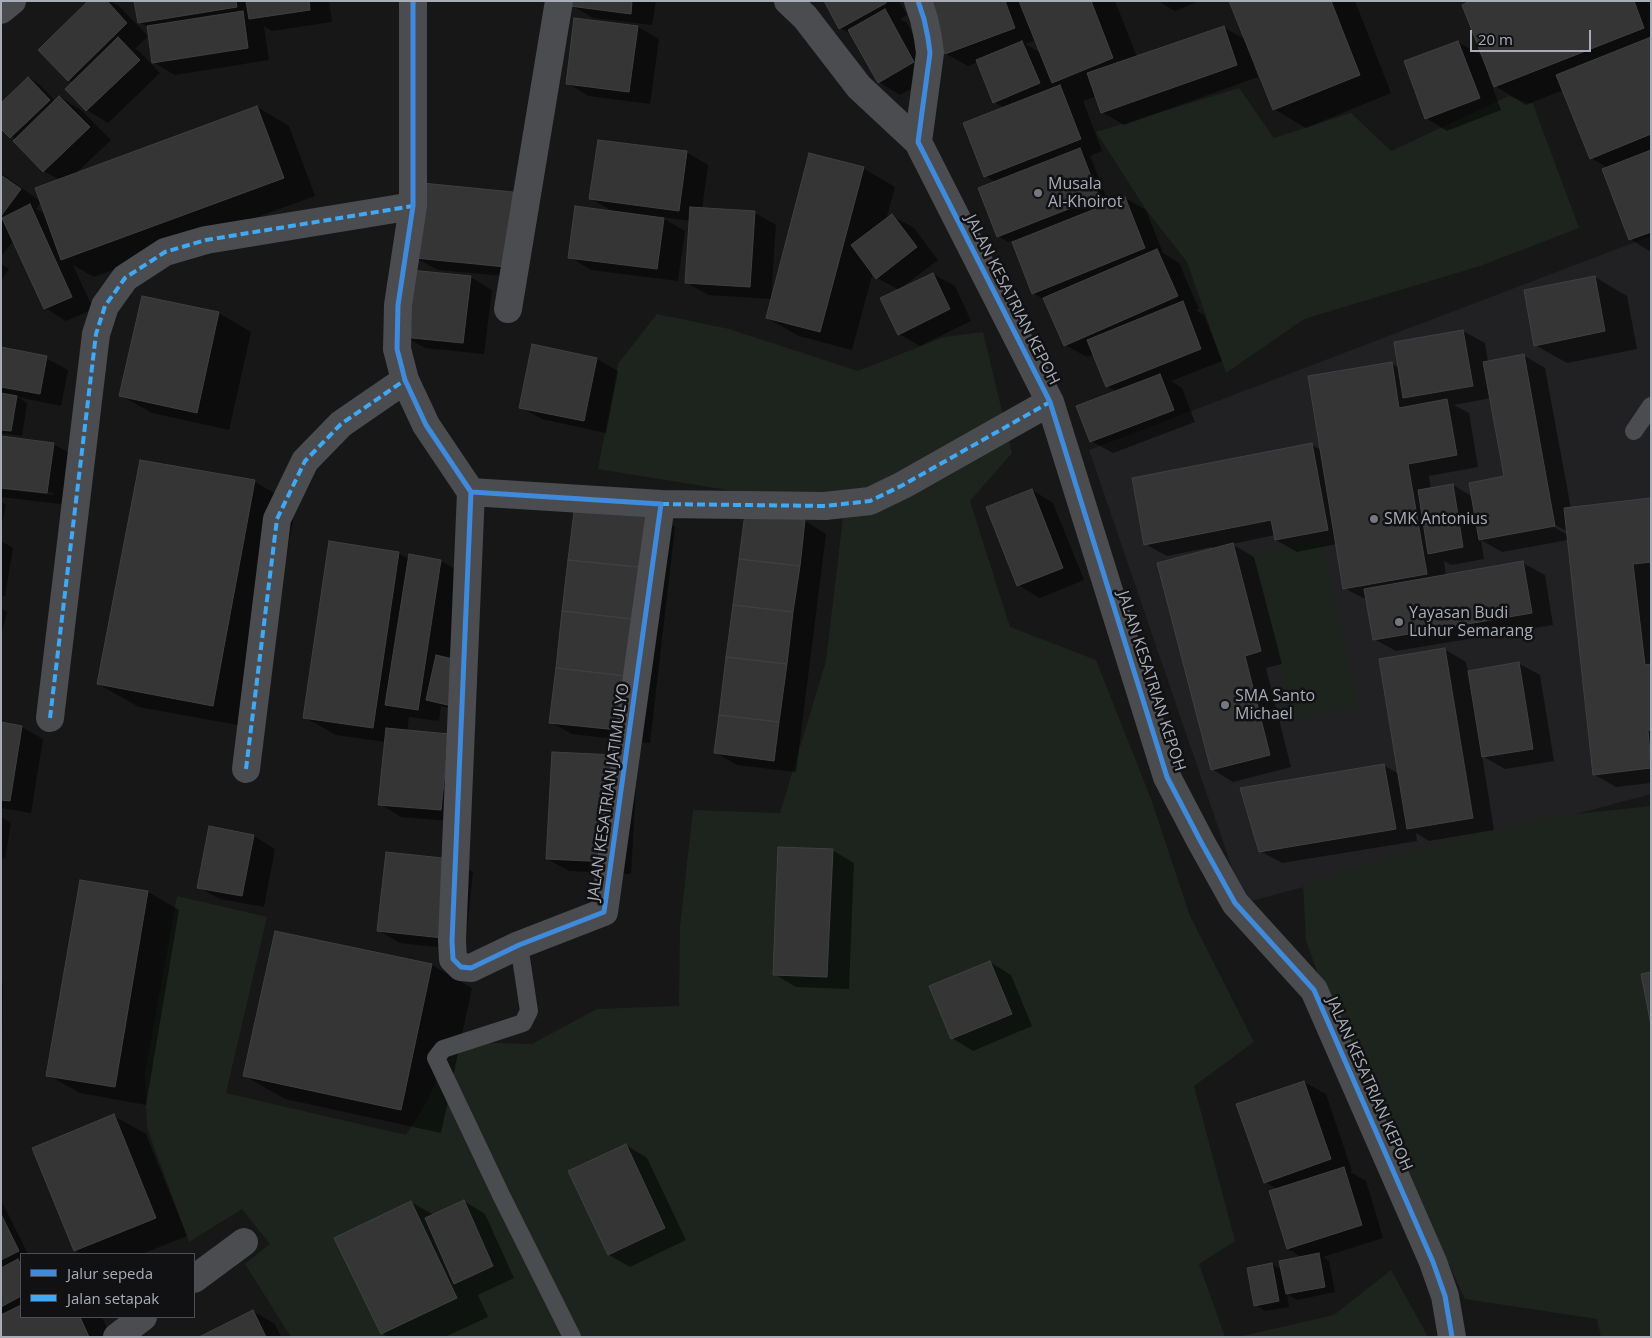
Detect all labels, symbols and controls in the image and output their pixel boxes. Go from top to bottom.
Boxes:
scale bar [1472,20,1593,52]
text: 20 m [1478,29,1513,49]
place label: Musala Al-Khoirot [1048,174,1122,212]
marker: Musala Al-Khoirot [1032,187,1044,199]
street label: JALAN KESATRIAN KEPOH [961,212,1063,388]
place label: SMK Antonius [1384,509,1488,529]
marker: SMK Antonius [1368,513,1380,525]
street label: JALAN KESATRIAN KEPOH [1113,588,1189,774]
place label: Yayasan Budi Luhur Semarang [1409,603,1533,641]
marker: Yayasan Budi Luhur Semarang [1393,616,1405,628]
street label: JALAN KESATRIAN JATIMULYO [584,682,634,902]
place label: SMA Santo Michael [1235,686,1315,724]
marker: SMA Santo Michael [1219,699,1231,711]
street label: JALAN KESATRIAN KEPOH [1322,994,1416,1174]
legend [20,1253,195,1318]
text: Jalur sepeda [67,1263,153,1283]
text: Jalan setapak [67,1288,159,1308]

